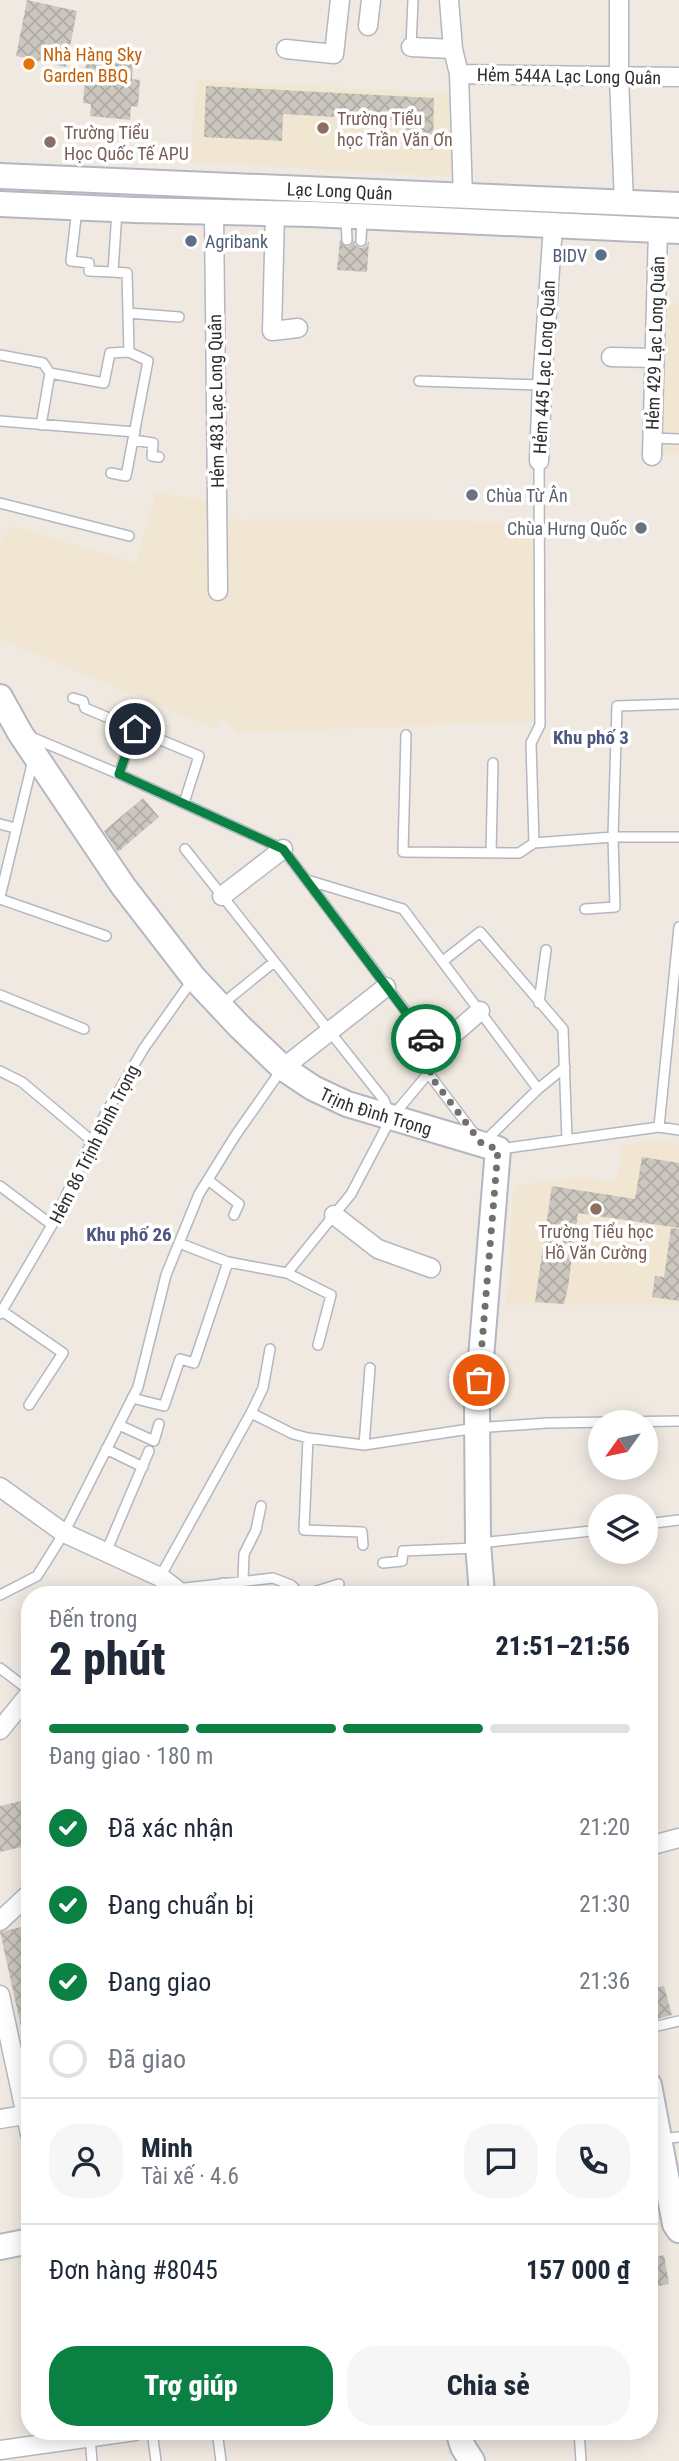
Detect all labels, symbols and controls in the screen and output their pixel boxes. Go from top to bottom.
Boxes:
place label: Nhà Hàng Sky Garden BBQ [43,44,143,86]
marker: Nhà Hàng Sky Garden BBQ [21,56,37,72]
street label: Hẻm 544A Lạc Long Quân [477,64,661,88]
place label: Trường Tiểu học Trần Văn Ơn [337,108,453,150]
marker: Trường Tiểu học Trần Văn Ơn [315,120,331,136]
place label: Trường Tiểu Học Quốc Tế APU [64,122,189,164]
marker: Trường Tiểu Học Quốc Tế APU [42,134,58,150]
street label: Lạc Long Quân [286,178,393,203]
place label: Agribank [205,231,268,252]
marker: Agribank [183,233,199,249]
place label: BIDV [553,245,587,266]
marker: BIDV [593,247,609,263]
street label: Hẻm 429 Lạc Long Quân [641,256,669,430]
street label: Hẻm 445 Lạc Long Quân [529,280,559,454]
street label: Hẻm 483 Lạc Long Quân [204,314,228,488]
place label: Chùa Từ Ân [486,485,568,506]
marker: Chùa Từ Ân [464,487,480,503]
place label: Chùa Hưng Quốc [507,518,627,539]
marker: Chùa Hưng Quốc [633,520,649,536]
pin [105,699,165,759]
icon: home [116,710,154,748]
district label: Khu phố 3 [553,726,629,749]
courier [391,1004,461,1074]
icon: car [407,1020,445,1058]
street label: Hẻm 86 Trịnh Đình Trọng [45,1061,143,1227]
street label: Trịnh Đình Trọng [317,1082,435,1139]
marker: Trường Tiểu học Hồ Văn Cường [588,1201,604,1217]
place label: Trường Tiểu học Hồ Văn Cường [538,1221,654,1263]
district label: Khu phố 26 [86,1223,172,1246]
pin [449,1350,509,1410]
icon: bag [460,1361,498,1399]
north arrow [588,1410,658,1480]
map controls [588,1410,658,1564]
button: layers [588,1494,658,1564]
text: Đến trong [49,1606,137,1633]
text: 21:51–21:56 [496,1631,630,1661]
text: 2 phút [49,1632,165,1686]
text: Đang giao · 180 m [49,1743,213,1770]
icon: check [49,1809,87,1847]
text: Đã xác nhận [108,1813,234,1843]
text: 21:20 [579,1814,630,1841]
icon: check [49,1886,87,1924]
text: Đang chuẩn bị [108,1890,254,1920]
text: 21:30 [579,1891,630,1918]
icon: check [49,1963,87,2001]
text: Đang giao [108,1967,211,1997]
text: 21:36 [579,1968,630,1995]
text: Đã giao [108,2044,186,2074]
button: person [49,2124,123,2198]
button: chat [464,2124,538,2198]
button: phone [556,2124,630,2198]
text: Minh [141,2133,193,2163]
text: Tài xế · 4.6 [141,2163,239,2190]
text: Đơn hàng #8045 [49,2255,218,2285]
text: 157 000 ₫ [526,2255,630,2285]
button: Trợ giúp [49,2346,333,2426]
button: Chia sẻ [347,2346,630,2426]

